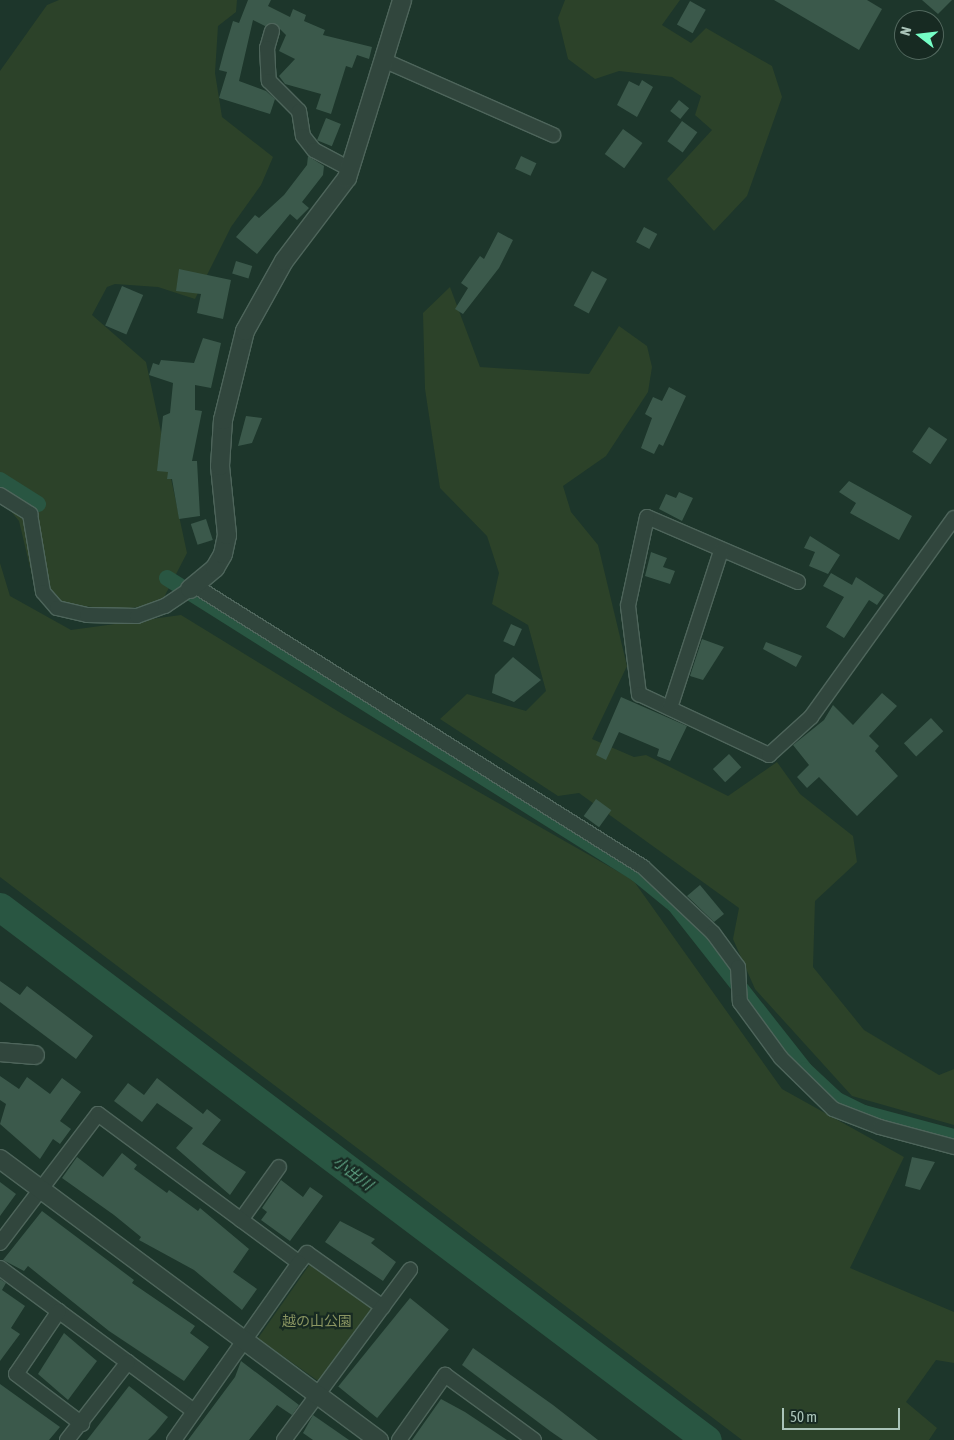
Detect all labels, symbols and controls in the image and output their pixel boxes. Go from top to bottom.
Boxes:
north arrow [894,10,944,60]
text: N [897,25,914,37]
water label: 小出川 [330,1152,376,1194]
park label: 越の山公園 [282,1313,352,1329]
scale bar [784,1398,902,1430]
text: 50 m [790,1408,817,1425]

